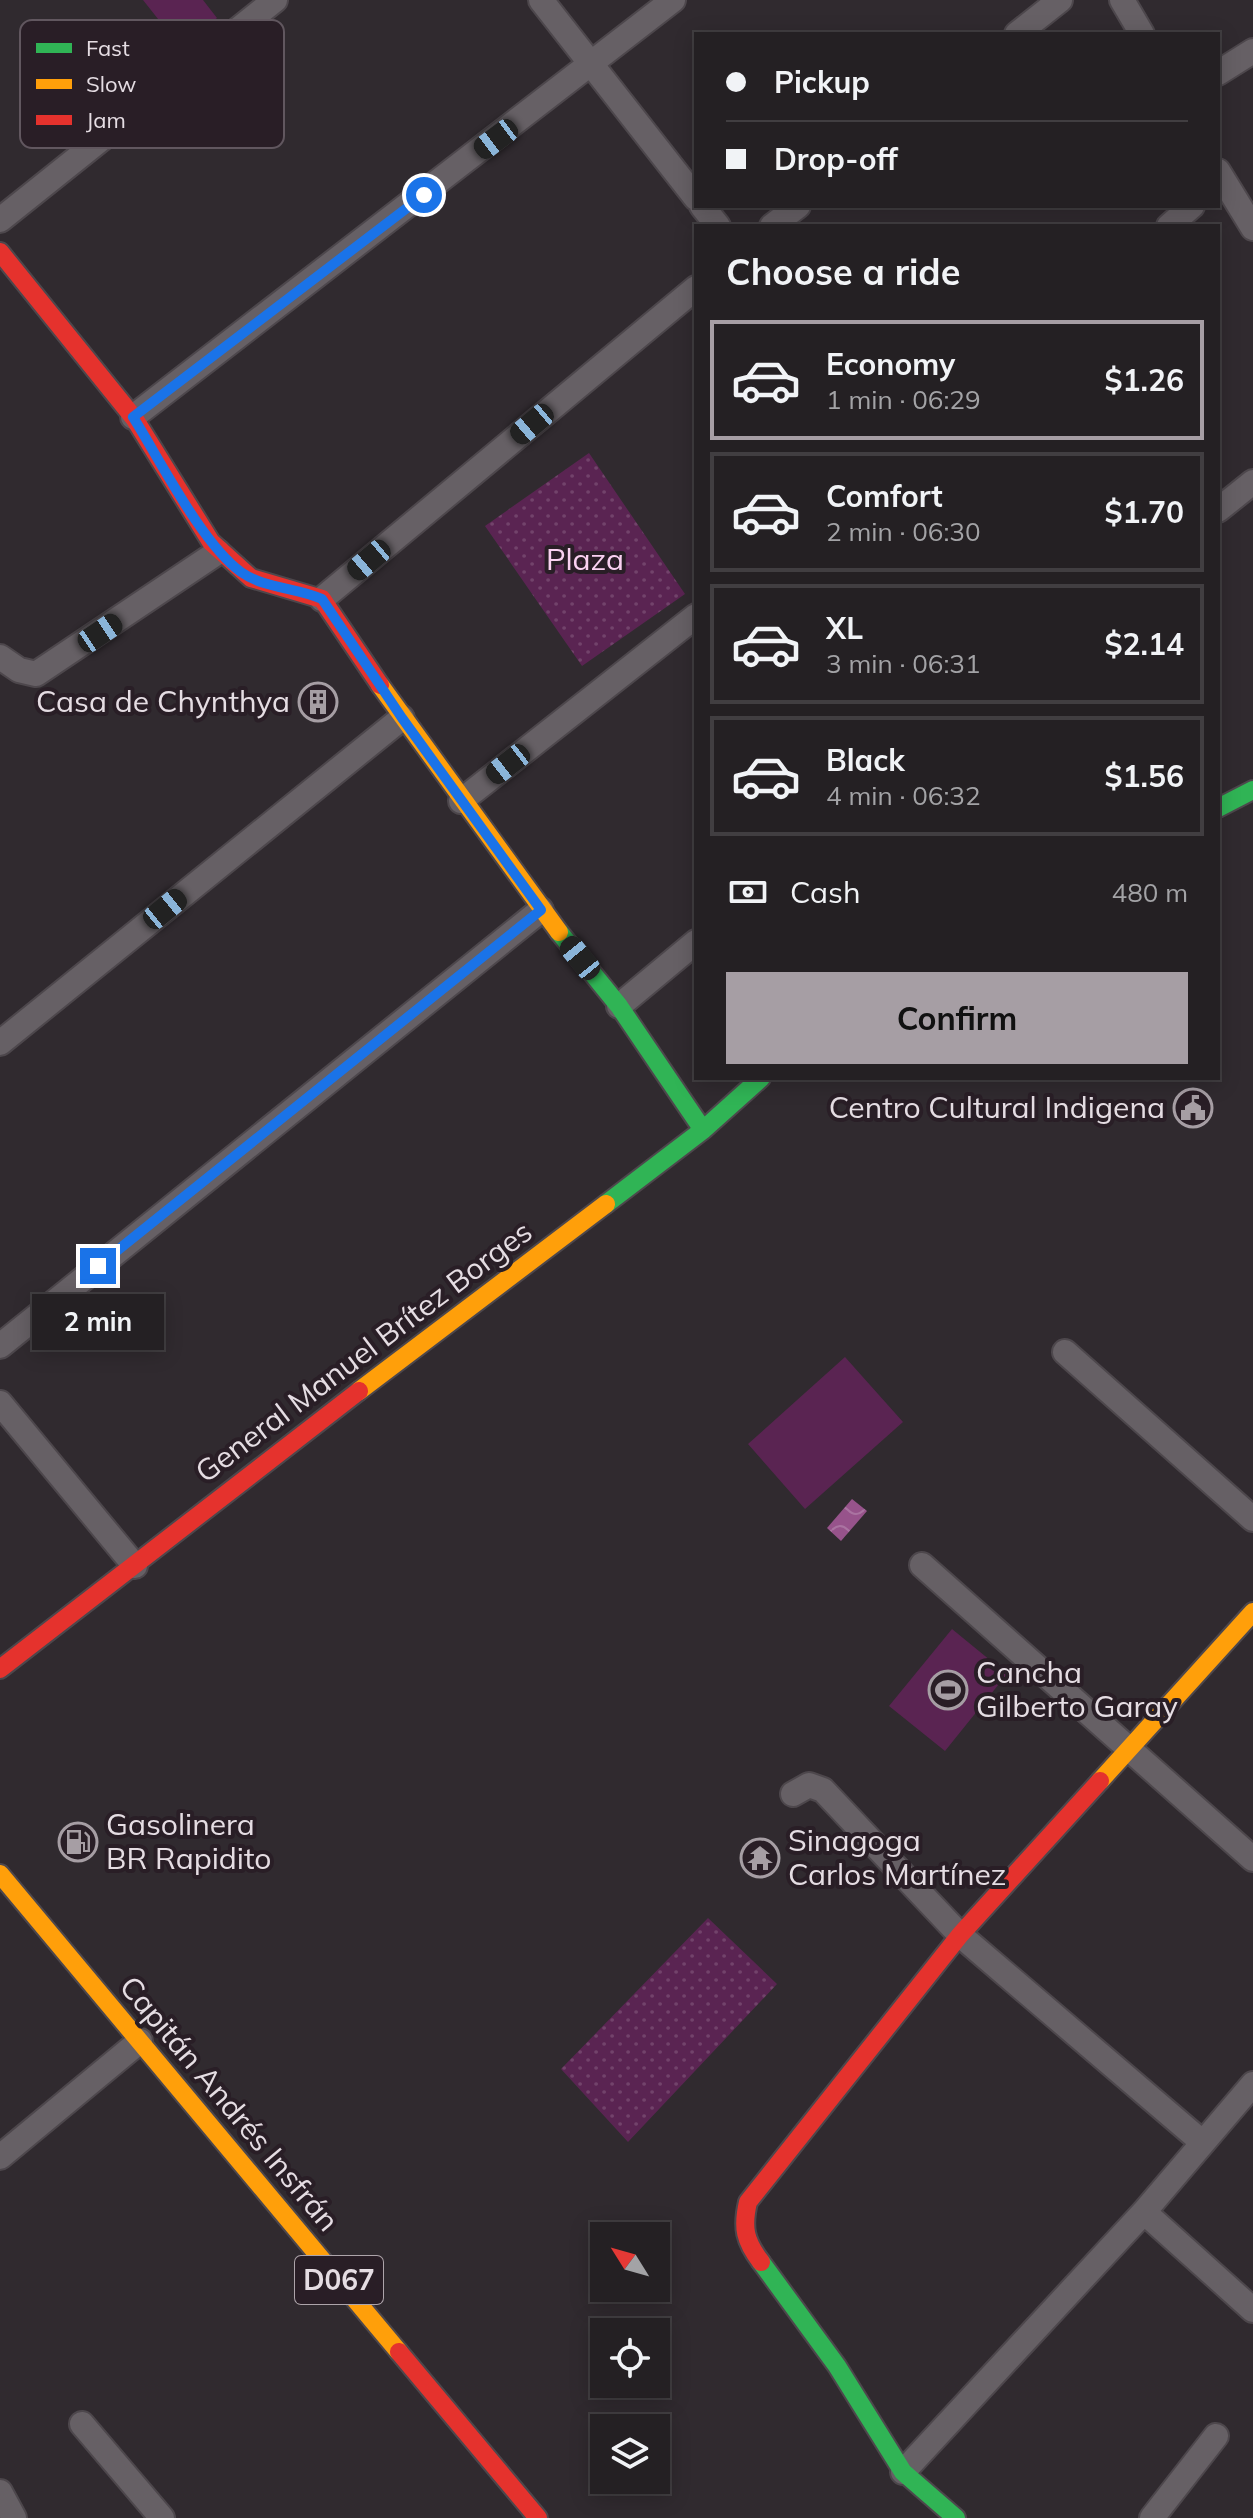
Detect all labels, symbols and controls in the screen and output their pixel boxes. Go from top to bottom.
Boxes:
legend [20,20,284,148]
text: Fast [86,34,130,62]
text: Pickup [774,63,870,101]
text: Slow [86,70,136,98]
text: Jam [86,106,126,134]
car [470,115,522,163]
text: Drop-off [774,140,898,178]
route start [406,177,442,213]
text: Choose a ride [726,249,960,294]
icon: car [730,344,802,416]
text: Economy [826,345,955,383]
text: $1.26 [1105,361,1184,399]
text: 1 min · 06:29 [826,383,981,416]
car [506,399,558,449]
icon: car [730,476,802,548]
text: Comfort [826,477,943,515]
text: $1.70 [1105,493,1184,531]
text: 2 min · 06:30 [826,515,981,548]
car [343,535,395,585]
park label: Plaza [546,540,624,578]
icon: car [730,608,802,680]
text: XL [826,609,863,647]
car [73,610,127,656]
text: $2.14 [1105,625,1184,663]
text: 3 min · 06:31 [826,647,981,680]
building icon: Casa de Chynthya [297,681,339,723]
place label: Casa de Chynthya [36,682,290,720]
car [482,740,534,788]
icon: car [730,740,802,812]
text: Black [826,741,905,779]
text: $1.56 [1105,757,1184,795]
text: 4 min · 06:32 [826,779,981,812]
icon: cash [726,870,770,914]
text: Cash [790,873,861,911]
text: 480 m [1112,876,1188,909]
car [139,885,191,933]
car [556,932,604,984]
button: Confirm [726,972,1188,1064]
public building icon: Centro Cultural Indigena [1172,1087,1214,1129]
place label: Centro Cultural Indigena [829,1088,1165,1126]
street label: General Manuel Brítez Borges [188,1212,539,1490]
route end [80,1248,116,1284]
callout: 2 min [32,1294,164,1350]
text: 2 min [64,1305,132,1338]
place label: Cancha Gilberto Garay [976,1653,1178,1725]
sports icon: Cancha Gilberto Garay [927,1669,969,1711]
place label: Gasolinera BR Rapidito [106,1805,271,1877]
fuel station icon: Gasolinera BR Rapidito [57,1821,99,1863]
place label: Sinagoga Carlos Martínez [788,1821,1006,1893]
temple icon: Sinagoga Carlos Martínez [739,1837,781,1879]
street label: Capitán Andrés Insfrán [112,1968,348,2239]
north arrow [590,2222,670,2302]
map controls [590,2222,670,2494]
road number: D067 [295,2256,383,2304]
button: locate [590,2318,670,2398]
button: layers [590,2414,670,2494]

